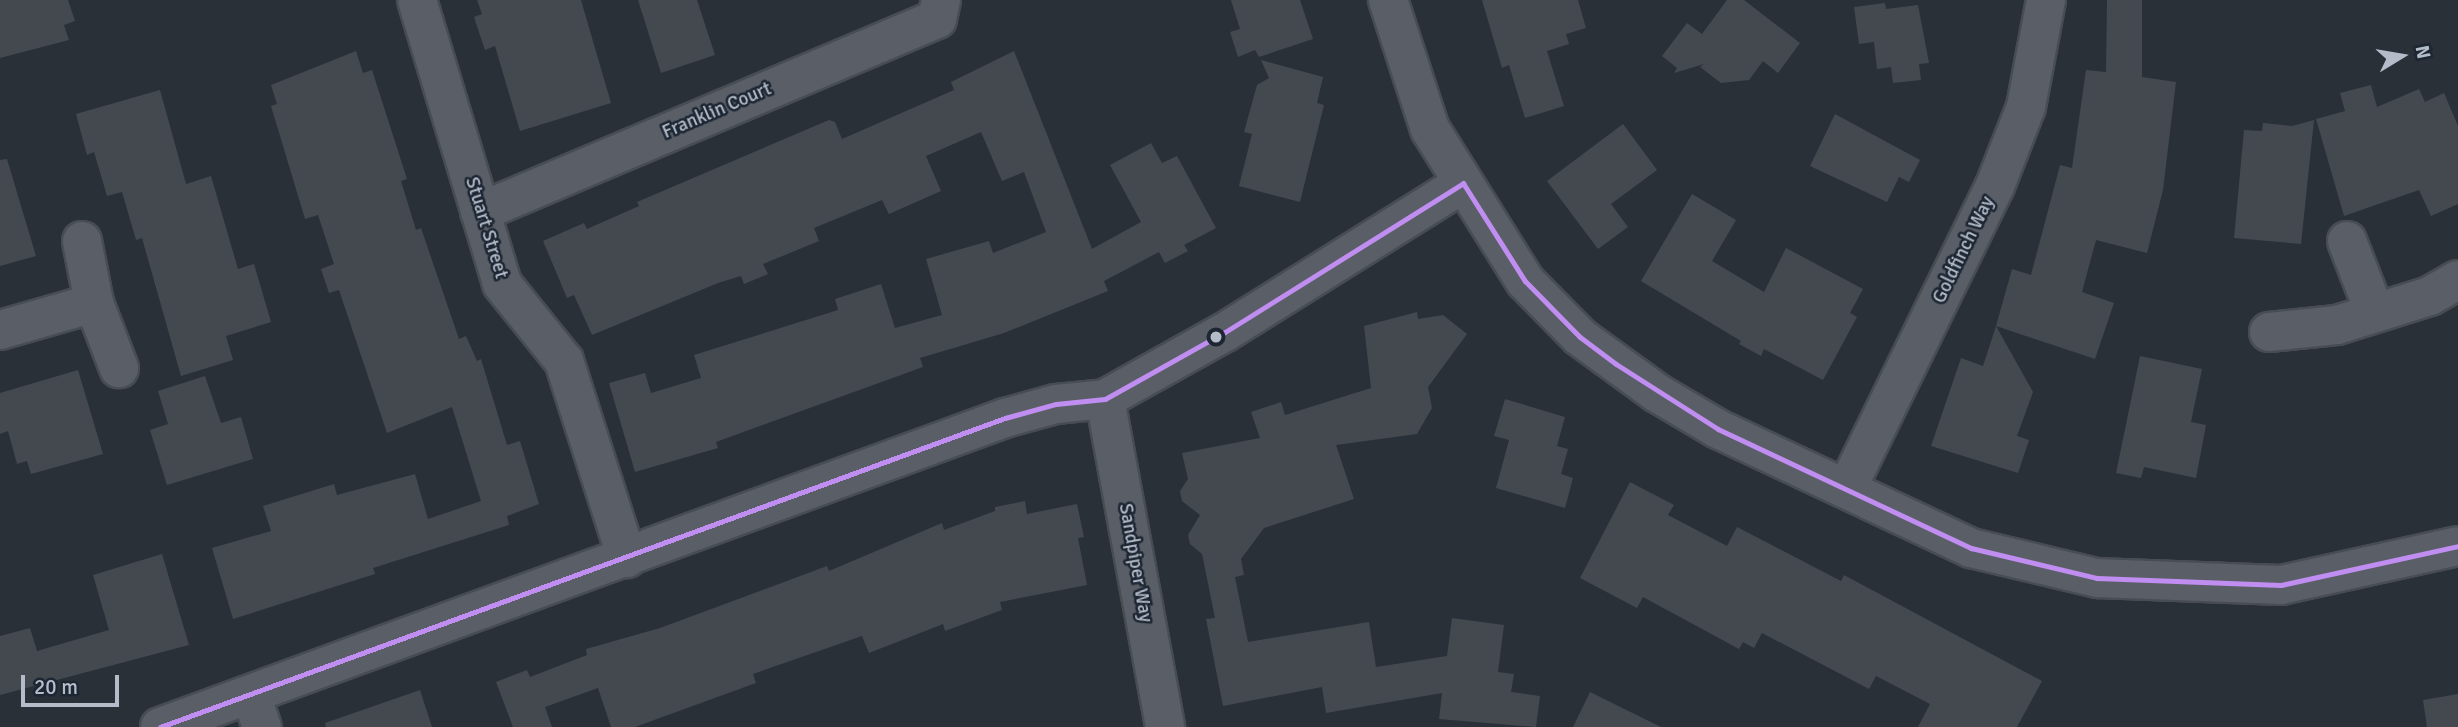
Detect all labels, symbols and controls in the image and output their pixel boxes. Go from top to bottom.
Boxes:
north arrow [2367,21,2437,91]
text: N [2410,43,2436,61]
street label: Franklin Court [659,78,775,144]
street label: Stuart Street [460,174,512,282]
street label: Goldfinch Way [1928,193,2000,307]
unlabelled marker [1209,330,1223,344]
street label: Sandpiper Way [1113,502,1157,624]
scale bar [24,660,122,704]
text: 20 m [34,674,78,700]

